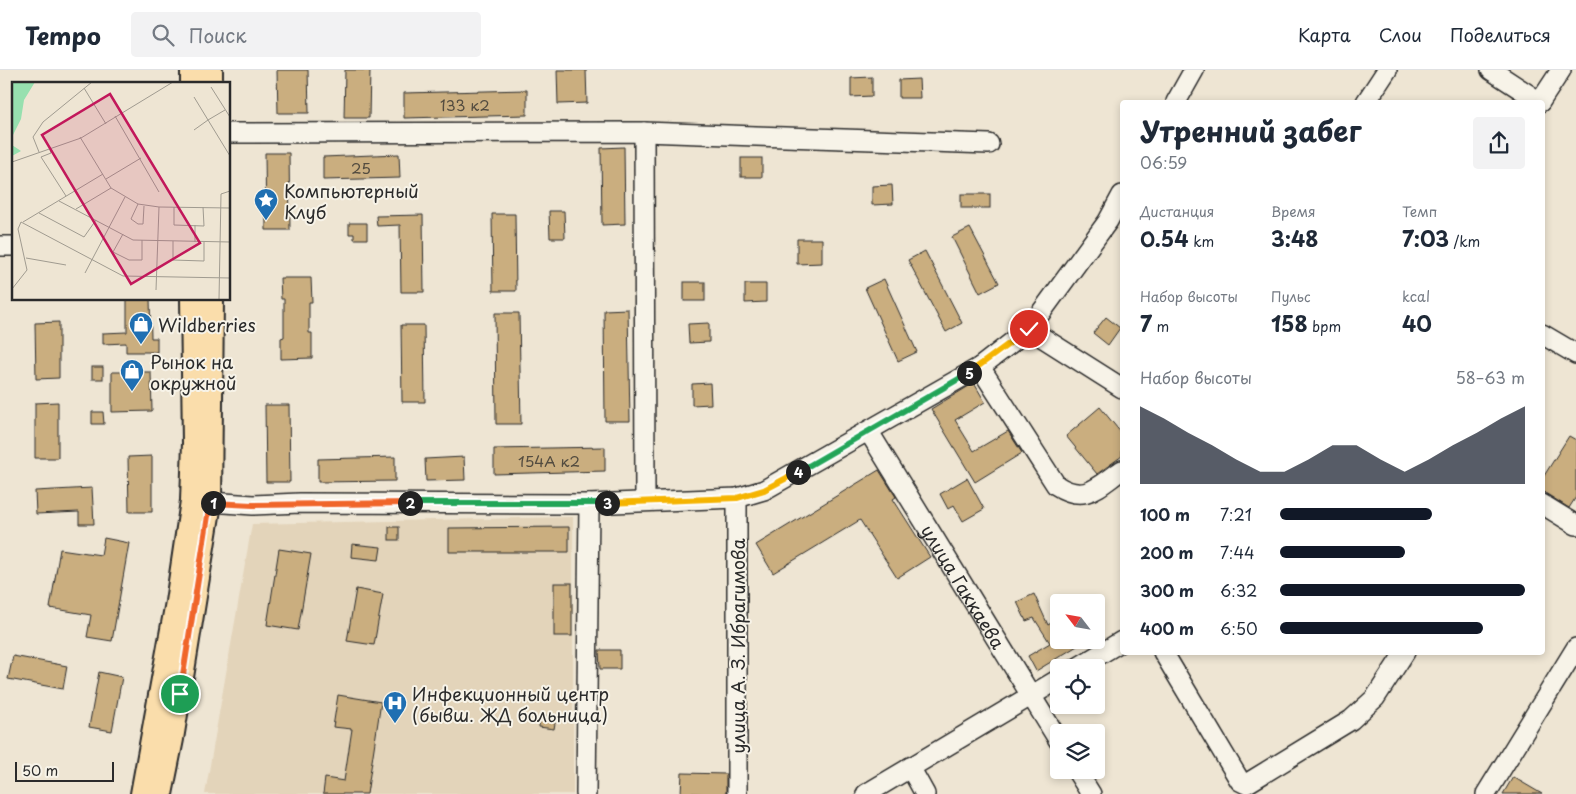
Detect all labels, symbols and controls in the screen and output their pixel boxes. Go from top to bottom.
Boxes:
search box [131,12,481,57]
text: Tempo [25,17,101,53]
icon: search [149,21,177,49]
text: Поиск [189,21,247,49]
text: Карта [1298,21,1351,48]
text: Слои [1379,21,1422,48]
text: Поделиться [1450,21,1551,48]
inset map [12,82,230,300]
house number: 133 к2 [440,93,490,116]
text: Утренний забег [1140,109,1361,152]
button: share [1473,117,1525,169]
text: 06:59 [1140,150,1187,174]
house number: 25 [351,156,371,179]
place label: Компьютерный Клуб [284,177,419,225]
place icon: Компьютерный Клуб [253,187,279,221]
text: Дистанция [1140,201,1214,222]
text: Время [1271,201,1316,222]
text: Темп [1402,201,1437,222]
text: 0.54 [1140,222,1189,254]
text: 3:48 [1271,222,1319,254]
text: 7:03 [1402,222,1449,254]
text: km [1189,231,1214,252]
text: /km [1449,231,1480,252]
text: Набор высоты [1140,286,1238,307]
text: Пульс [1271,286,1311,307]
text: kcal [1402,286,1430,307]
text: 7 [1140,307,1152,339]
text: 158 [1271,307,1308,339]
text: 40 [1402,307,1432,339]
pin [1008,308,1050,350]
shop icon: Wildberries [128,311,154,345]
place label: Wildberries [158,311,256,338]
icon: check [1015,315,1043,343]
text: m [1152,316,1169,337]
text: bpm [1308,316,1341,337]
place label: Рынок на окружной [150,348,236,396]
shop icon: Рынок на окружной [119,358,145,392]
pin: 5 [956,360,982,386]
text: 5 [965,363,974,384]
text: Набор высоты [1140,365,1252,389]
text: 58–63 m [1456,365,1525,389]
house number: 154А к2 [518,449,580,472]
pin: 4 [786,460,810,484]
text: 4 [794,462,803,483]
pin: 1 [200,490,226,516]
pin: 2 [398,490,422,516]
pin: 3 [594,490,620,516]
text: 1 [210,493,217,514]
text: 2 [406,493,415,514]
text: 3 [603,493,612,514]
text: 100 m [1140,502,1190,526]
text: 7:21 [1220,502,1252,526]
street label: улица Гаккаева [915,519,1013,654]
street label: улица А. З. Ибрагимова [724,538,751,754]
text: 200 m [1140,540,1194,564]
text: 7:44 [1220,540,1255,564]
text: 300 m [1140,578,1194,602]
text: 6:32 [1220,578,1257,602]
north arrow [1050,594,1105,649]
map controls [1050,594,1105,779]
text: 400 m [1140,616,1194,640]
text: 6:50 [1220,616,1258,640]
button: locate [1050,659,1105,714]
pin [159,673,201,715]
icon: arrive [166,680,194,708]
place label: Инфекционный центр (бывш. ЖД больница) [412,680,609,728]
hospital icon: Инфекционный центр (бывш. ЖД больница) [382,690,408,724]
button: layers [1050,724,1105,779]
scale bar [15,759,114,782]
text: 50 m [22,760,58,781]

